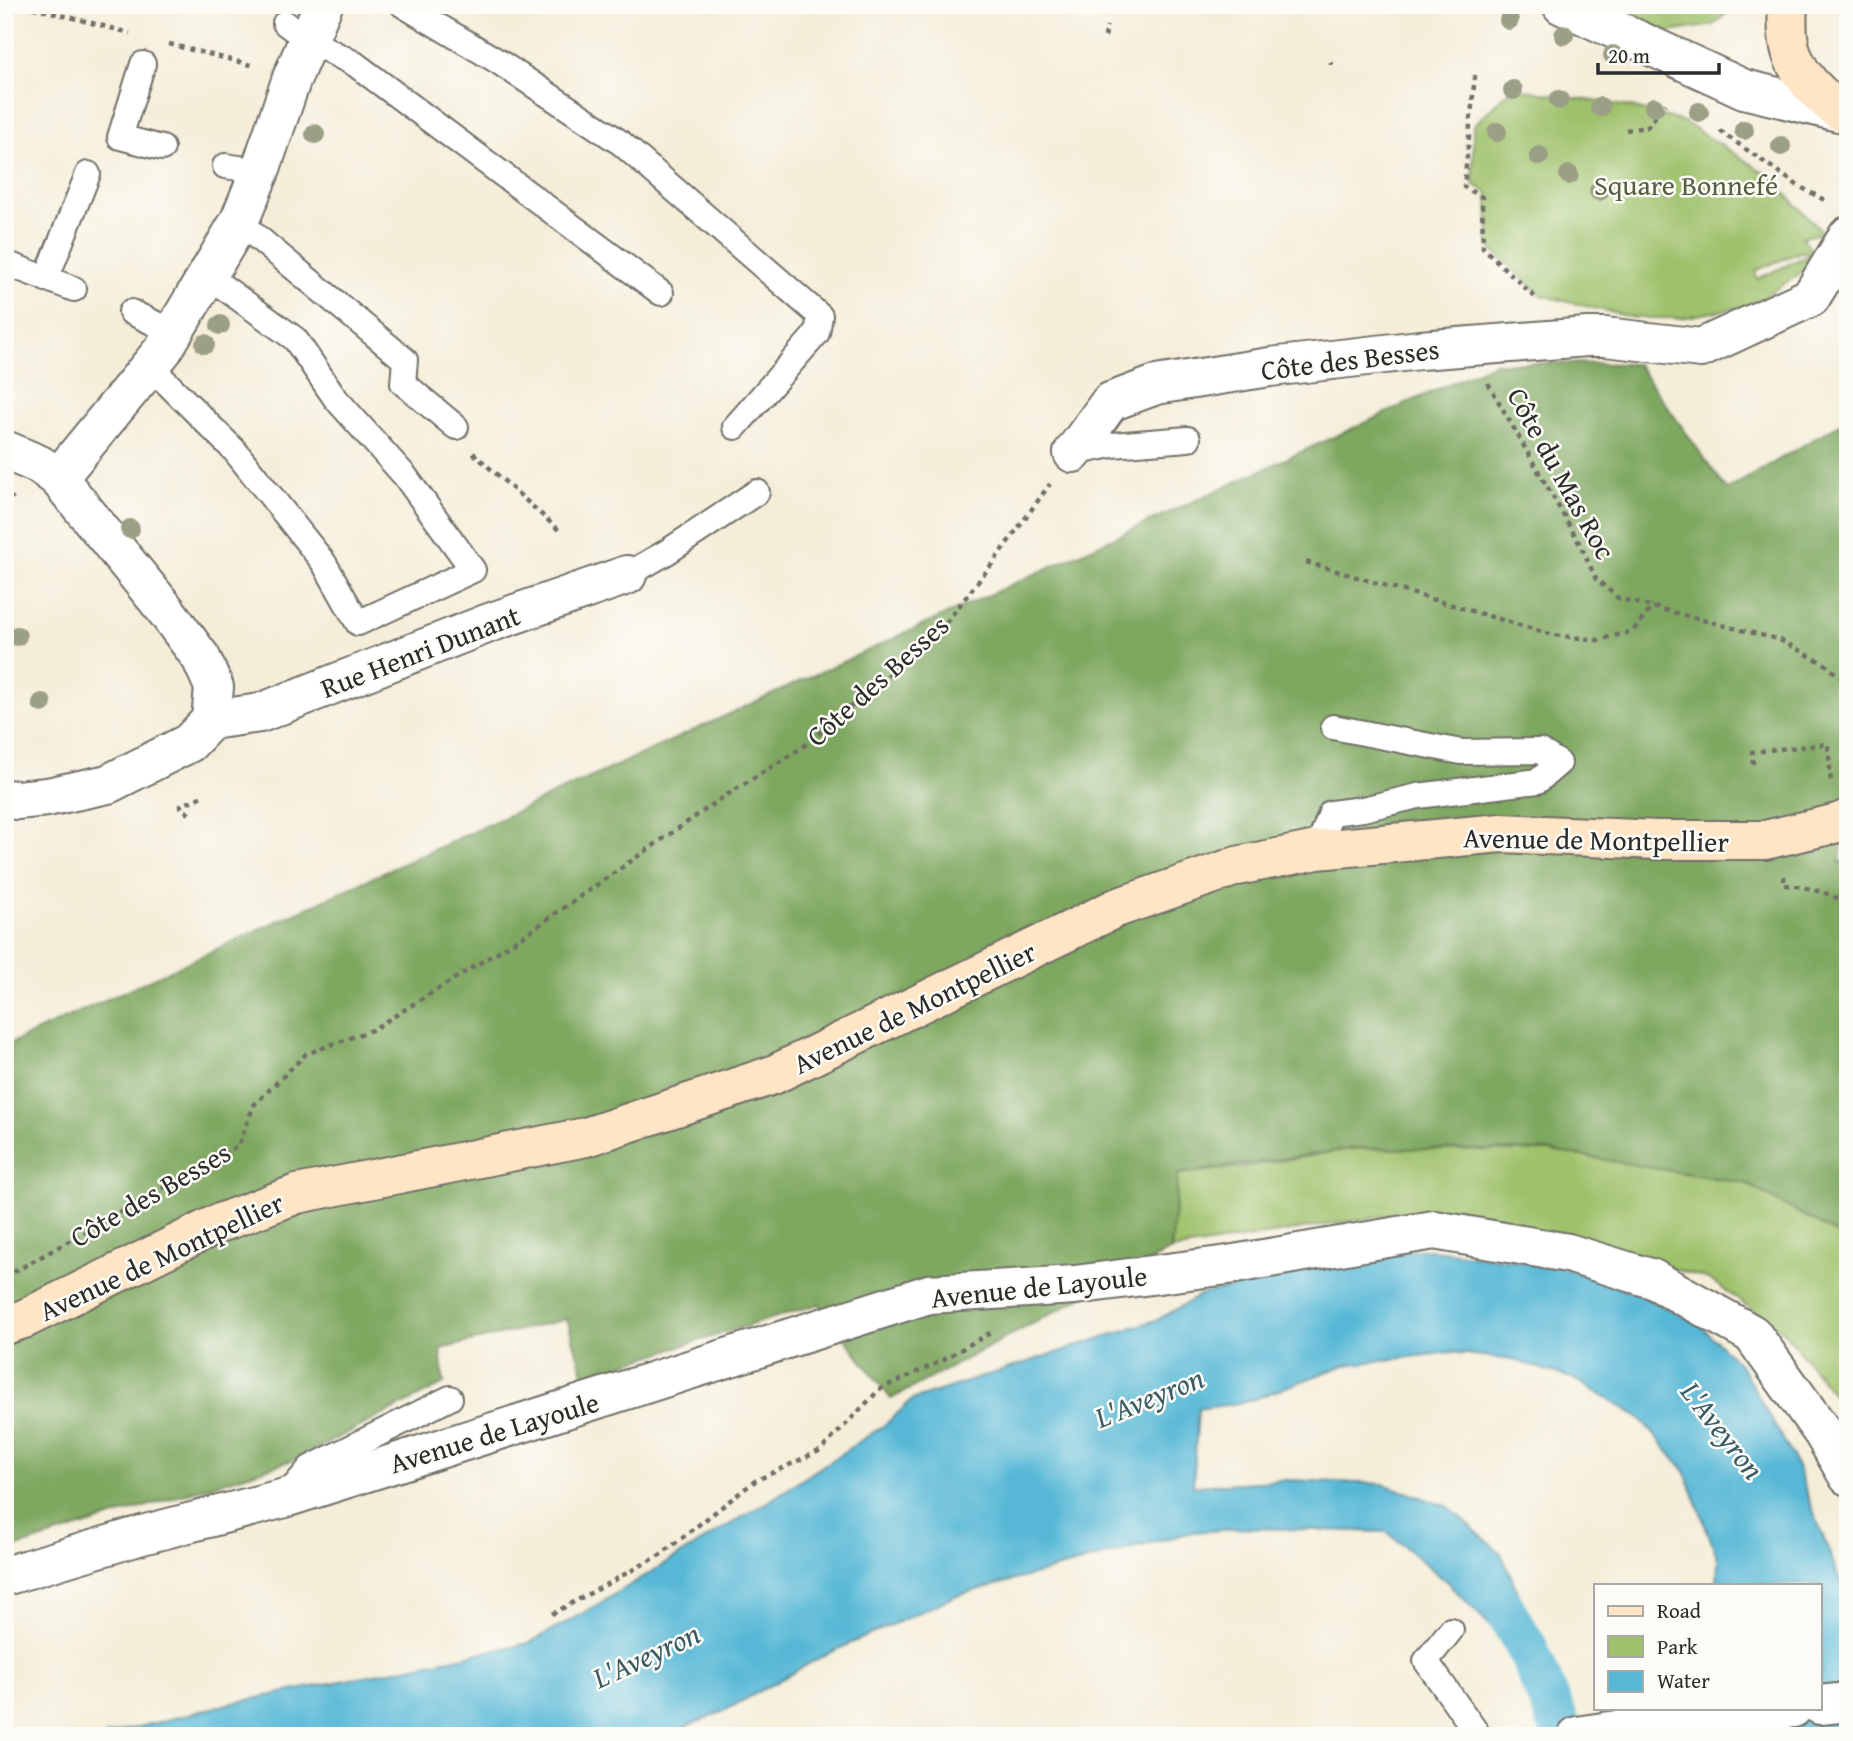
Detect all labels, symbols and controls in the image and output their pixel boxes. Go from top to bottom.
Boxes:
scale bar [1598,32,1718,76]
text: 20 m [1608,40,1650,71]
park label: Square Bonnefé [1594,164,1778,205]
street label: Côte des Besses [1258,328,1442,390]
street label: Côte du Mas Roc [1498,379,1626,567]
street label: Rue Henri Dunant [314,594,526,708]
street label: Côte des Besses [797,605,957,755]
street label: Avenue de Montpellier [1463,816,1730,862]
street label: Avenue de Montpellier [786,930,1043,1084]
street label: Côte des Besses [62,1131,238,1257]
street label: Avenue de Montpellier [32,1181,291,1331]
street label: Avenue de Layoule [929,1254,1149,1318]
water label: L'Aveyron [1087,1355,1210,1439]
water label: L'Aveyron [1670,1371,1775,1489]
street label: Avenue de Layoule [384,1381,604,1483]
legend [1594,1584,1822,1710]
text: Road [1657,1595,1702,1626]
water label: L'Aveyron [584,1611,707,1699]
text: Park [1657,1631,1698,1662]
text: Water [1657,1665,1710,1696]

